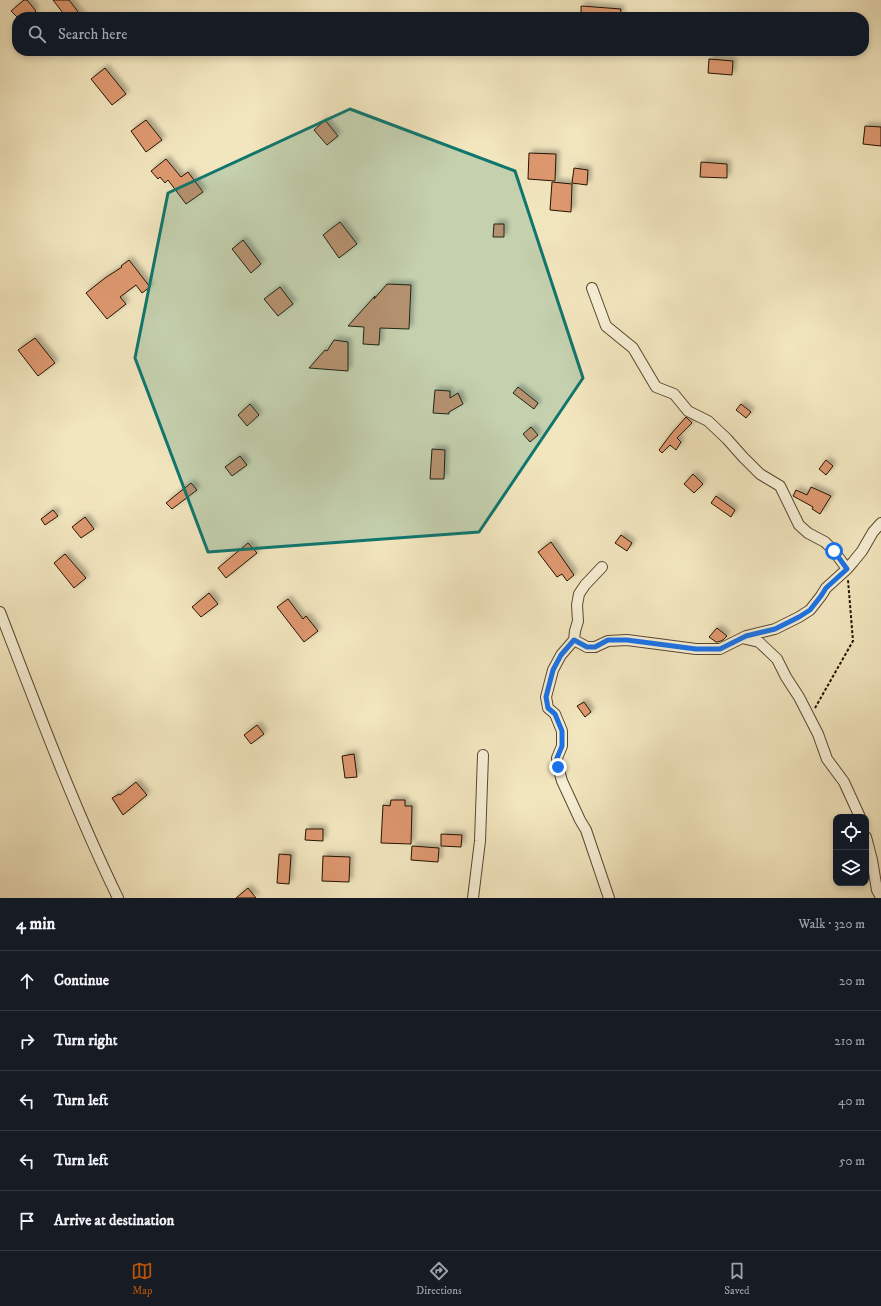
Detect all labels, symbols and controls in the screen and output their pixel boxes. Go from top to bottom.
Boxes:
search box [12,12,869,56]
icon: search [26,23,48,45]
text: Search here [58,25,127,44]
route start [825,542,843,560]
route end [549,758,567,776]
map controls [833,814,869,886]
button: locate [833,814,869,850]
button: layers [833,850,869,886]
text: 4 min [16,913,55,935]
text: Walk · 320 m [799,916,865,932]
icon: ahead [16,970,38,992]
text: Continue [54,971,109,990]
text: 20 m [839,973,865,989]
icon: right [16,1030,38,1052]
text: Turn right [54,1031,117,1050]
text: 210 m [834,1033,865,1049]
icon: left [16,1090,38,1112]
text: Turn left [54,1091,108,1110]
text: 40 m [838,1093,865,1109]
icon: left [16,1150,38,1172]
text: Turn left [54,1151,108,1170]
text: 50 m [839,1153,865,1169]
icon: arrive [16,1210,38,1232]
text: Arrive at destination [54,1211,174,1230]
tab: Map [131,1260,153,1298]
tab: Directions [416,1260,462,1298]
tab: Saved [724,1260,750,1298]

